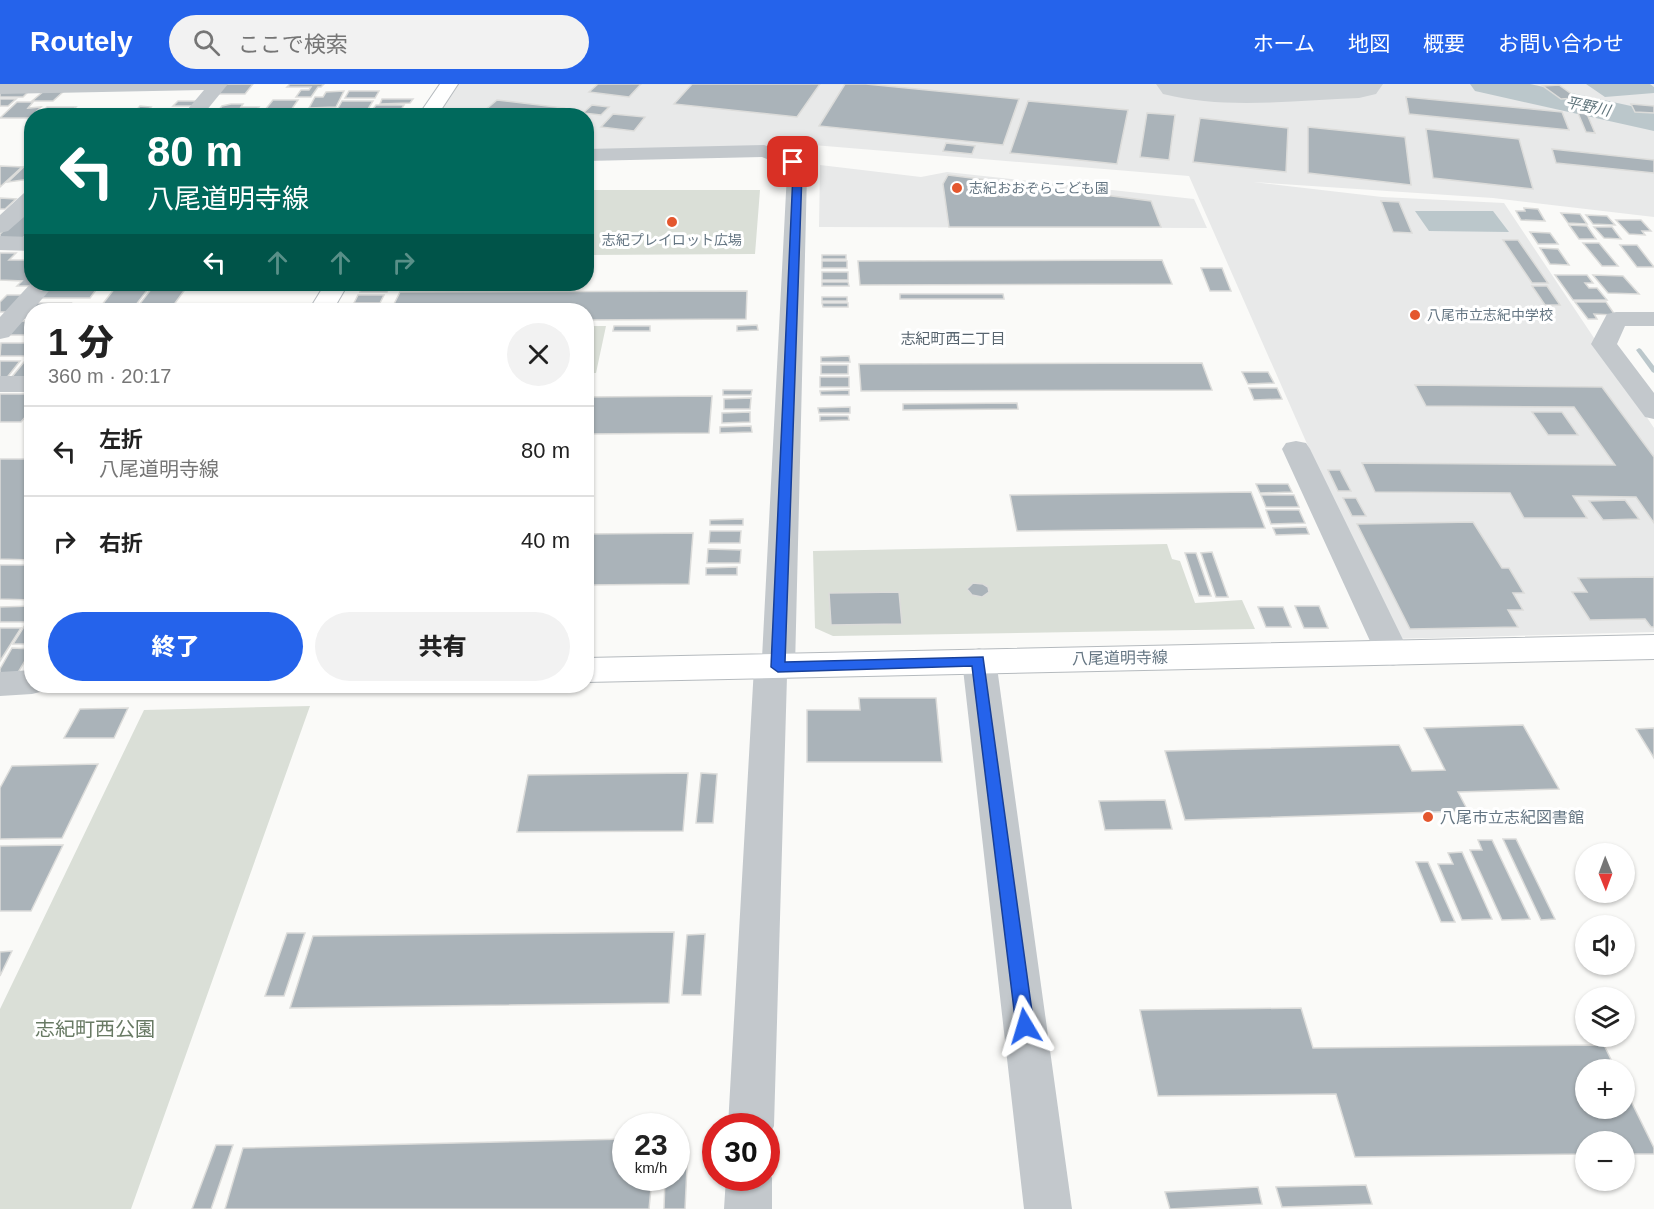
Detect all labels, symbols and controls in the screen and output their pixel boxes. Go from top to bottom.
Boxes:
search box [169,15,589,69]
text: Routely [30,26,133,57]
icon: search [190,26,223,59]
text: ここで検索 [238,32,348,57]
text: ホーム [1253,32,1315,55]
text: 地図 [1348,32,1390,55]
text: 概要 [1423,32,1465,55]
text: お問い合わせ [1498,32,1624,55]
water label: 平野川 [1564,93,1614,119]
text: 80 m [147,128,243,175]
icon: left [48,132,126,210]
pin [767,136,818,187]
icon: arrive [776,145,809,178]
place label: 志紀おおぞらこども園 [969,180,1109,196]
marker: 志紀おおぞらこども園 [950,181,964,195]
text: 八尾道明寺線 [147,184,309,214]
marker: 志紀プレイロット広場 [665,215,679,229]
place label: 志紀プレイロット広場 [602,232,742,248]
icon: left [198,246,231,279]
icon: ahead [261,246,294,279]
icon: ahead [324,246,357,279]
icon: right [387,246,420,279]
place label: 八尾市立志紀中学校 [1427,307,1553,323]
marker: 八尾市立志紀中学校 [1408,308,1422,322]
text: 1 分 [48,322,114,363]
button: close [507,323,570,386]
district label: 志紀町西二丁目 [900,330,1006,347]
text: 360 m · 20:17 [48,365,171,387]
text: 左折 [99,427,143,452]
icon: left [48,435,81,468]
text: 80 m [521,438,570,463]
text: 八尾道明寺線 [99,458,219,480]
icon: right [48,525,81,558]
text: 40 m [521,528,570,553]
text: 右折 [99,531,143,556]
button: 終了 [48,612,303,681]
button: 共有 [315,612,570,681]
street label: 八尾道明寺線 [1072,649,1168,667]
place label: 八尾市立志紀図書館 [1440,809,1584,826]
marker: 八尾市立志紀図書館 [1421,810,1435,824]
north arrow [1575,843,1635,903]
map controls [1575,843,1635,1191]
button: sound [1575,915,1635,975]
button: layers [1575,987,1635,1047]
position arrow [993,994,1057,1058]
park label: 志紀町西公園 [35,1018,155,1040]
button: + [1575,1059,1635,1119]
speed limit sign: 30 [702,1113,780,1191]
text: 23 [634,1128,668,1161]
button: − [1575,1131,1635,1191]
text: km/h [635,1159,667,1176]

